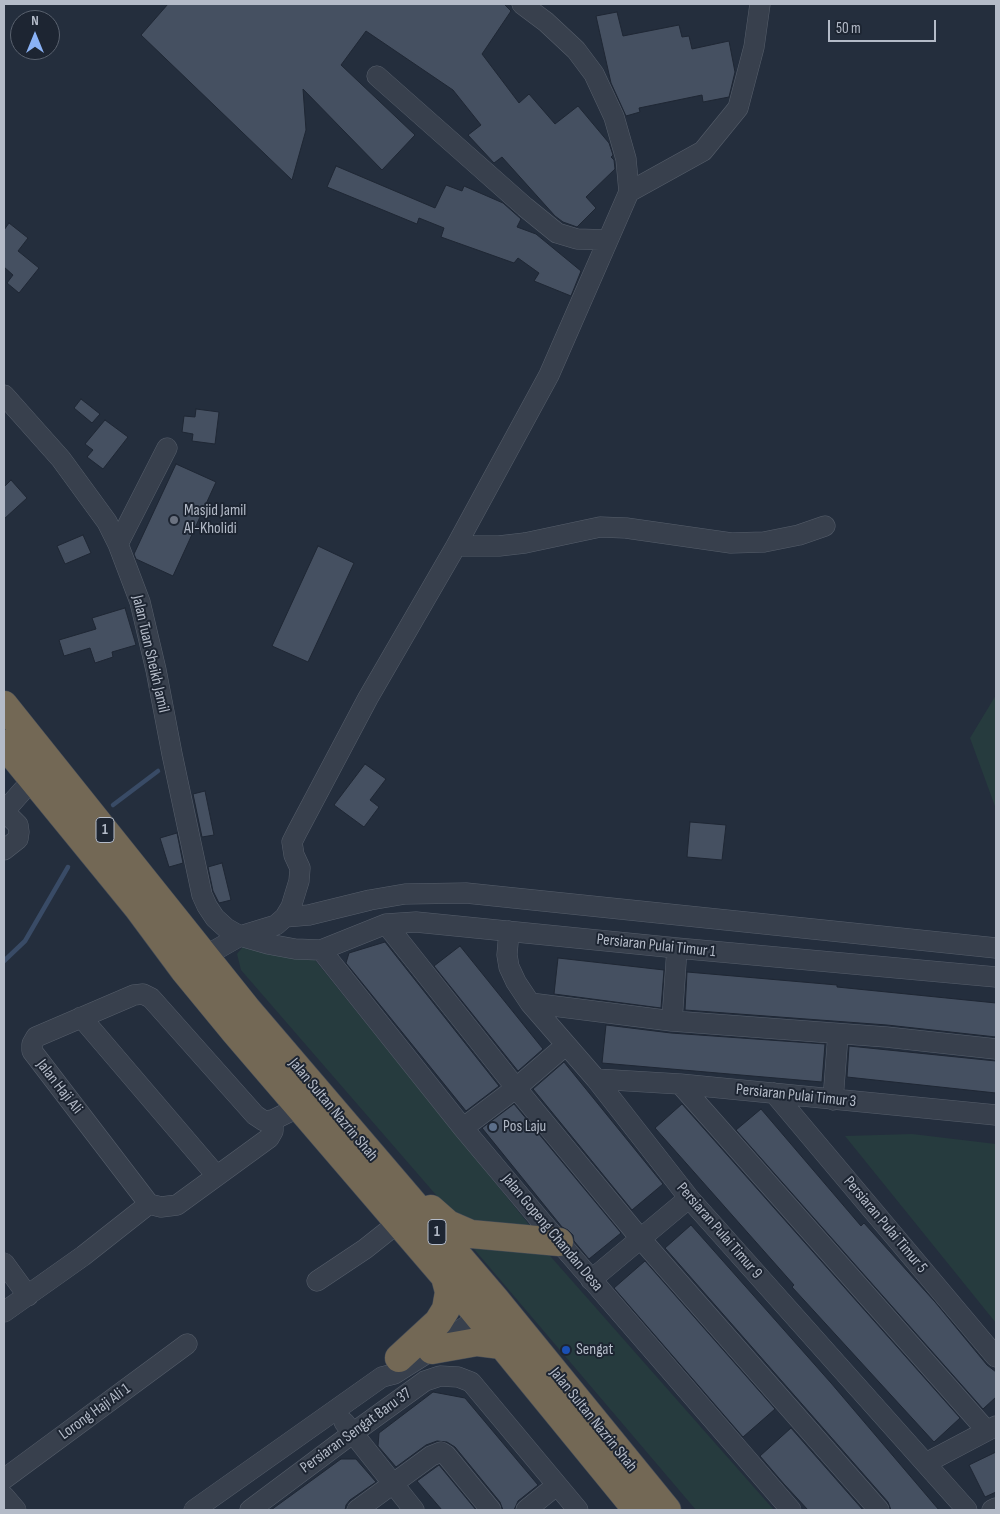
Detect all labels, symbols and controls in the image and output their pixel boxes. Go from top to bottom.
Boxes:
north arrow [10,10,60,60]
scale bar [830,10,938,42]
text: N [31,12,39,29]
text: 50 m [836,19,861,38]
place label: Masjid Jamil Al-Kholidi [184,501,246,539]
marker: Masjid Jamil Al-Kholidi [168,514,180,526]
street label: Jalan Tuan Sheikh Jamil [127,593,173,715]
road number: 1 [96,818,114,842]
street label: Persiaran Pulai Timur 1 [596,930,716,962]
street label: Jalan Sultan Nazrin Shah [284,1055,382,1165]
street label: Jalan Haji Ali [32,1056,86,1118]
street label: Persiaran Pulai Timur 3 [735,1080,857,1112]
place label: Pos Laju [503,1117,546,1137]
marker: Pos Laju [487,1121,499,1133]
street label: Jalan Gopeng Chandan Desa [497,1170,607,1296]
street label: Persiaran Pulai Timur 5 [839,1173,931,1277]
street label: Persiaran Pulai Timur 9 [672,1179,766,1283]
road number: 1 [428,1220,446,1244]
place label: Sengat [576,1340,613,1360]
marker: Sengat [560,1344,572,1356]
street label: Jalan Sultan Nazrin Shah [545,1364,641,1476]
street label: Lorong Haji Ali 1 [56,1380,134,1444]
street label: Persiaran Sengat Baru 37 [297,1384,415,1478]

